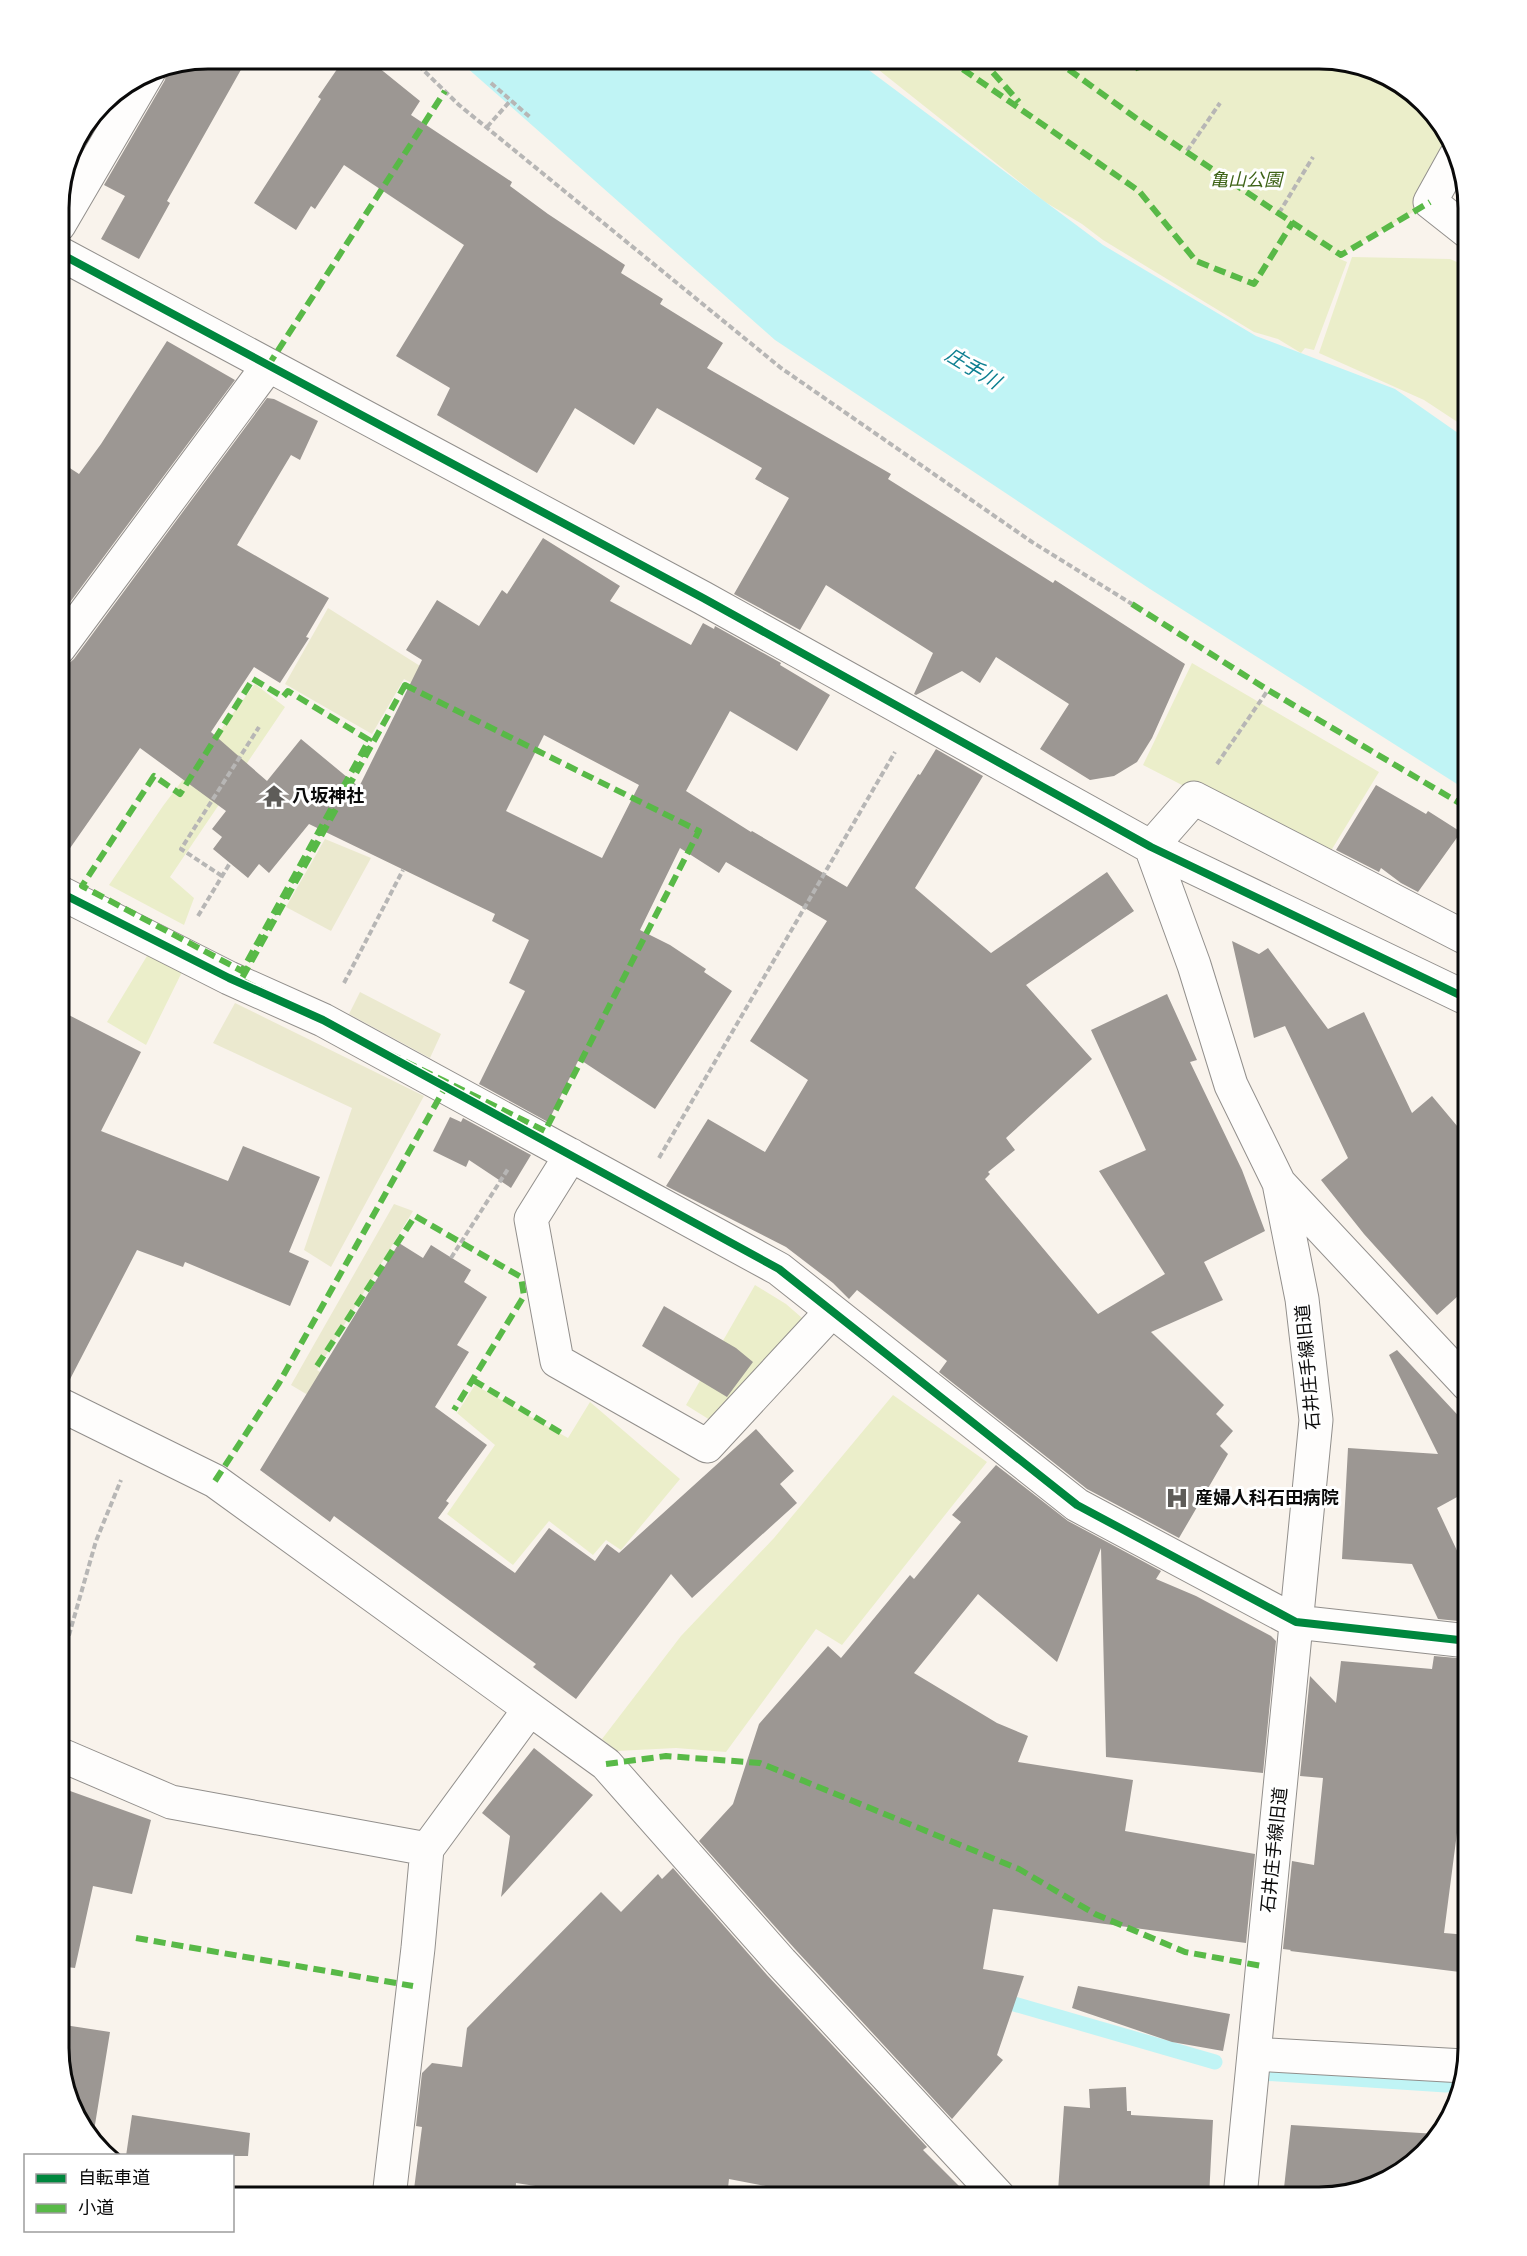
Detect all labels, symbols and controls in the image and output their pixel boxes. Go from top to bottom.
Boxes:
park label: 亀山公園 [1210,167,1285,191]
water label: 庄手川 [941,341,1008,396]
temple icon: 八坂神社 [261,783,287,809]
place label: 八坂神社 [292,783,364,807]
street label: 石井庄手線旧道 [1290,1303,1324,1431]
hospital icon: 産婦人科石田病院 [1164,1485,1190,1511]
place label: 産婦人科石田病院 [1195,1485,1339,1509]
street label: 石井庄手線旧道 [1254,1786,1292,1914]
legend [24,2154,234,2232]
text: 自転車道 [78,2165,150,2189]
text: 小道 [78,2195,114,2219]

